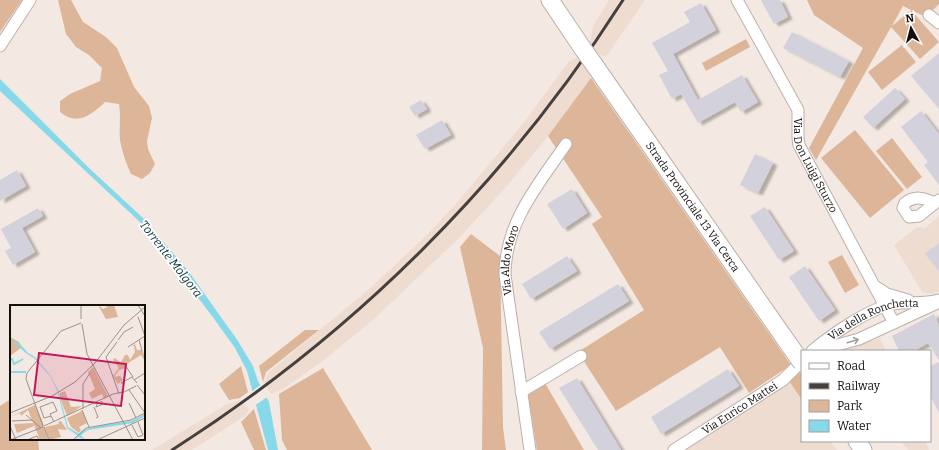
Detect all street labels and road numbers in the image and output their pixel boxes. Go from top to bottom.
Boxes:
street label: Via Don Luigi Sturzo [791,118,840,215]
street label: Strada Provinciale 13 Via Cerca [643,139,742,274]
street label: Via Aldo Moro [499,223,522,296]
street label: Via della Ronchetta [826,297,919,343]
street label: Via Enrico Mattei [700,379,781,437]

